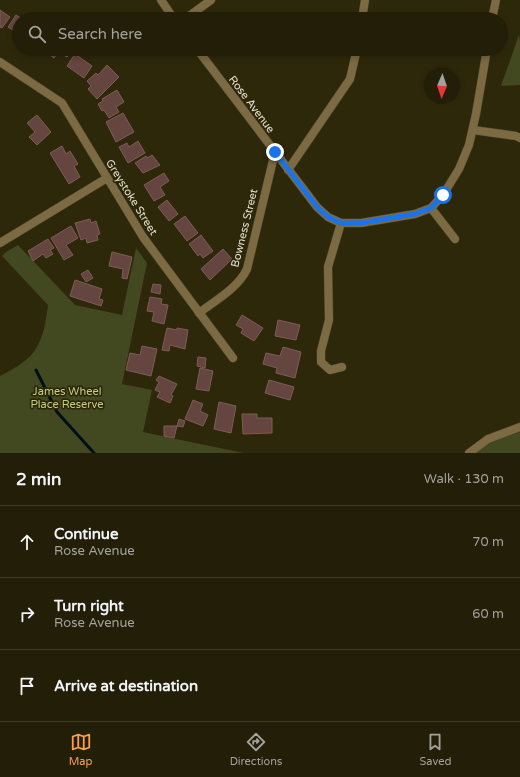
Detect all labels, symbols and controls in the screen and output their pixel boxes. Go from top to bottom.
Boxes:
search box [12,12,508,56]
icon: search [26,23,48,45]
text: Search here [58,25,142,43]
north arrow [424,68,460,104]
street label: Rose Avenue [226,73,277,135]
route end [266,143,284,161]
street label: Greystoke Street [103,157,160,238]
route start [434,186,452,204]
street label: Bowness Street [228,187,261,269]
park label: James Wheel Place Reserve [31,385,103,411]
text: 2 min [16,469,61,490]
text: Walk · 130 m [424,471,504,487]
text: Continue [54,525,118,543]
icon: ahead [16,531,38,553]
text: 70 m [472,534,504,550]
text: Rose Avenue [54,543,135,559]
text: Turn right [54,597,124,615]
icon: right [16,603,38,625]
text: 60 m [472,606,504,622]
text: Rose Avenue [54,615,135,631]
icon: arrive [16,675,38,697]
text: Arrive at destination [54,677,198,695]
tab: Map [69,731,92,768]
tab: Directions [230,731,282,768]
tab: Saved [420,731,451,768]

